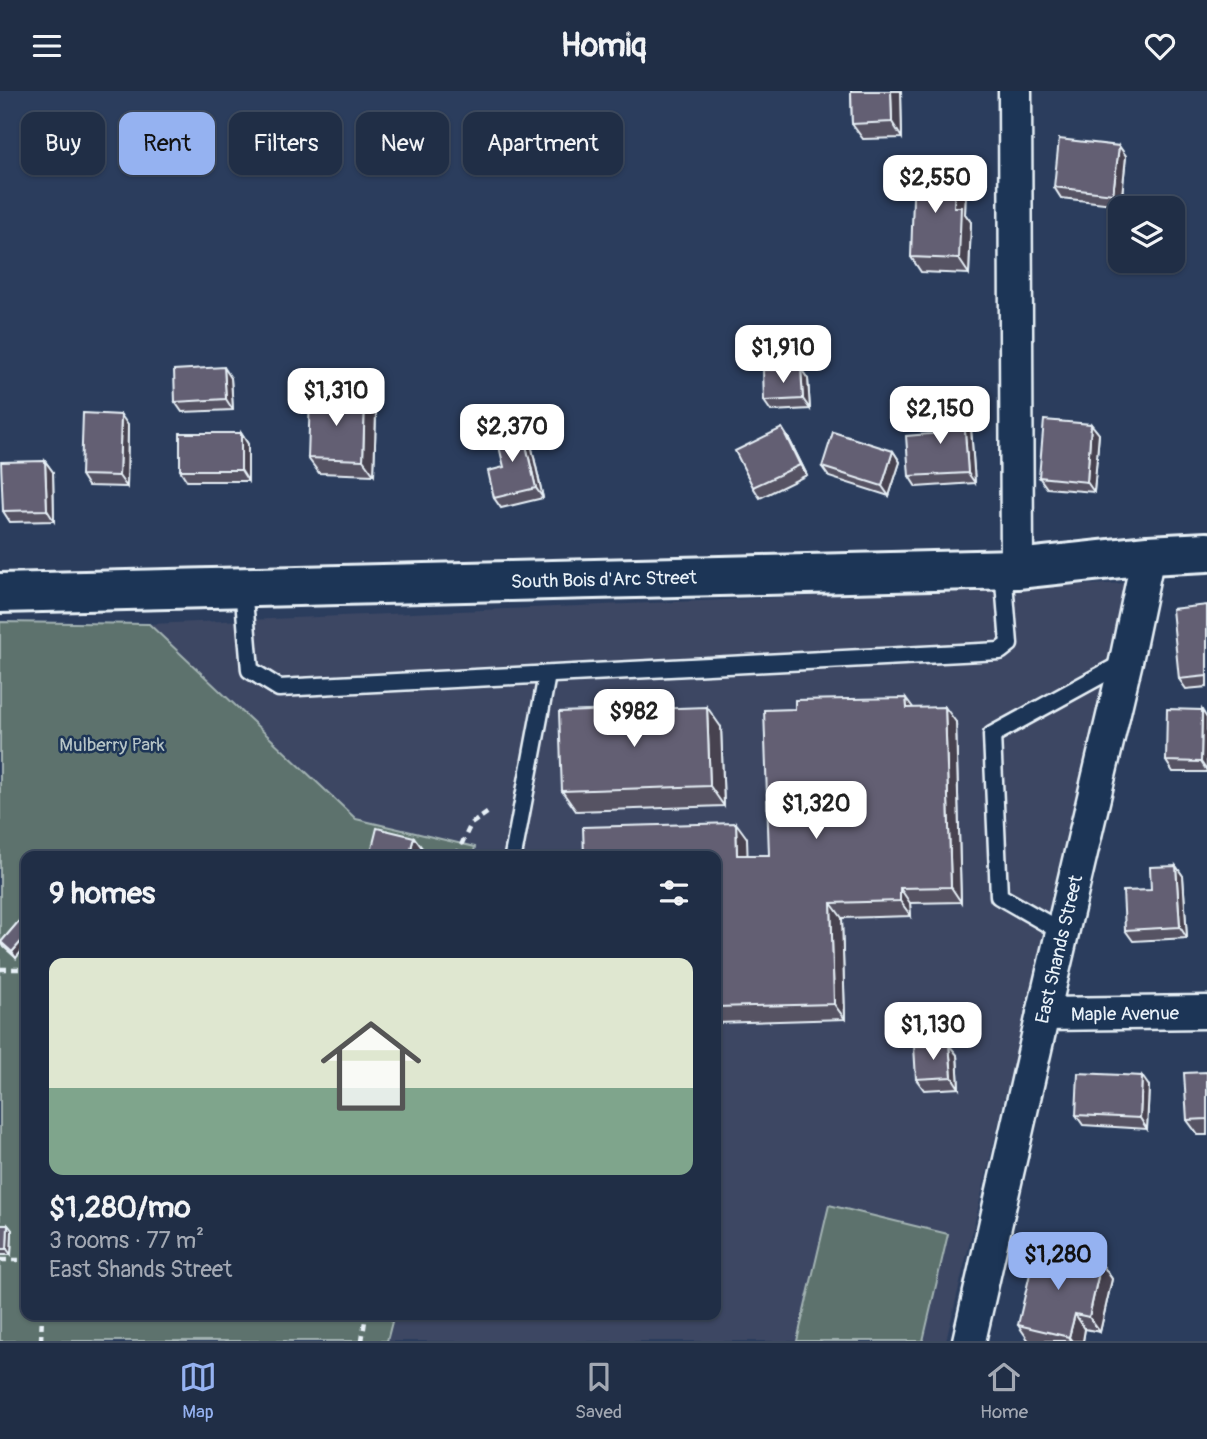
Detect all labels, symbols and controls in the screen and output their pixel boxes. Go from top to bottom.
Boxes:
text: Homiq [561,26,646,66]
icon: menu [28,27,66,65]
icon: heart [1141,27,1179,65]
chip: Buy [21,112,105,175]
chip: Rent [119,112,215,175]
chip: Filters [229,112,342,175]
chip: New [356,112,449,175]
chip: Apartment [463,112,623,175]
pin: $2,550 [878,155,992,215]
text: $2,550 [899,163,971,192]
map controls [1108,196,1185,273]
button: layers [1108,196,1185,273]
pin: $1,910 [726,325,840,385]
text: $1,910 [751,333,815,362]
pin: $1,310 [279,369,393,428]
text: $1,310 [304,376,368,405]
pin: $2,150 [883,387,997,446]
text: $2,150 [906,394,974,423]
pin: $2,370 [455,405,569,464]
text: $2,370 [476,412,548,441]
street label: South Bois d'Arc Street [511,566,698,594]
pin: $982 [593,689,675,749]
text: $982 [610,697,658,726]
park label: Mulberry Park [59,733,165,757]
pin: $1,320 [759,781,873,841]
text: $1,320 [782,789,850,818]
street label: East Shands Street [1030,872,1088,1026]
icon: filters [655,874,693,912]
text: 9 homes [49,875,155,912]
street label: Maple Avenue [1071,1001,1180,1027]
icon: home [308,1003,434,1129]
pin: $1,130 [876,1003,990,1062]
text: $1,130 [901,1010,965,1039]
text: $1,280/mo [49,1189,191,1226]
text: 3 rooms · 77 m² [49,1226,204,1255]
pin: $1,280 [1001,1233,1115,1292]
text: $1,280 [1024,1240,1092,1269]
text: East Shands Street [49,1255,232,1284]
tab: Map [179,1358,217,1424]
tab: Saved [575,1358,622,1424]
tab: Home [980,1358,1028,1424]

